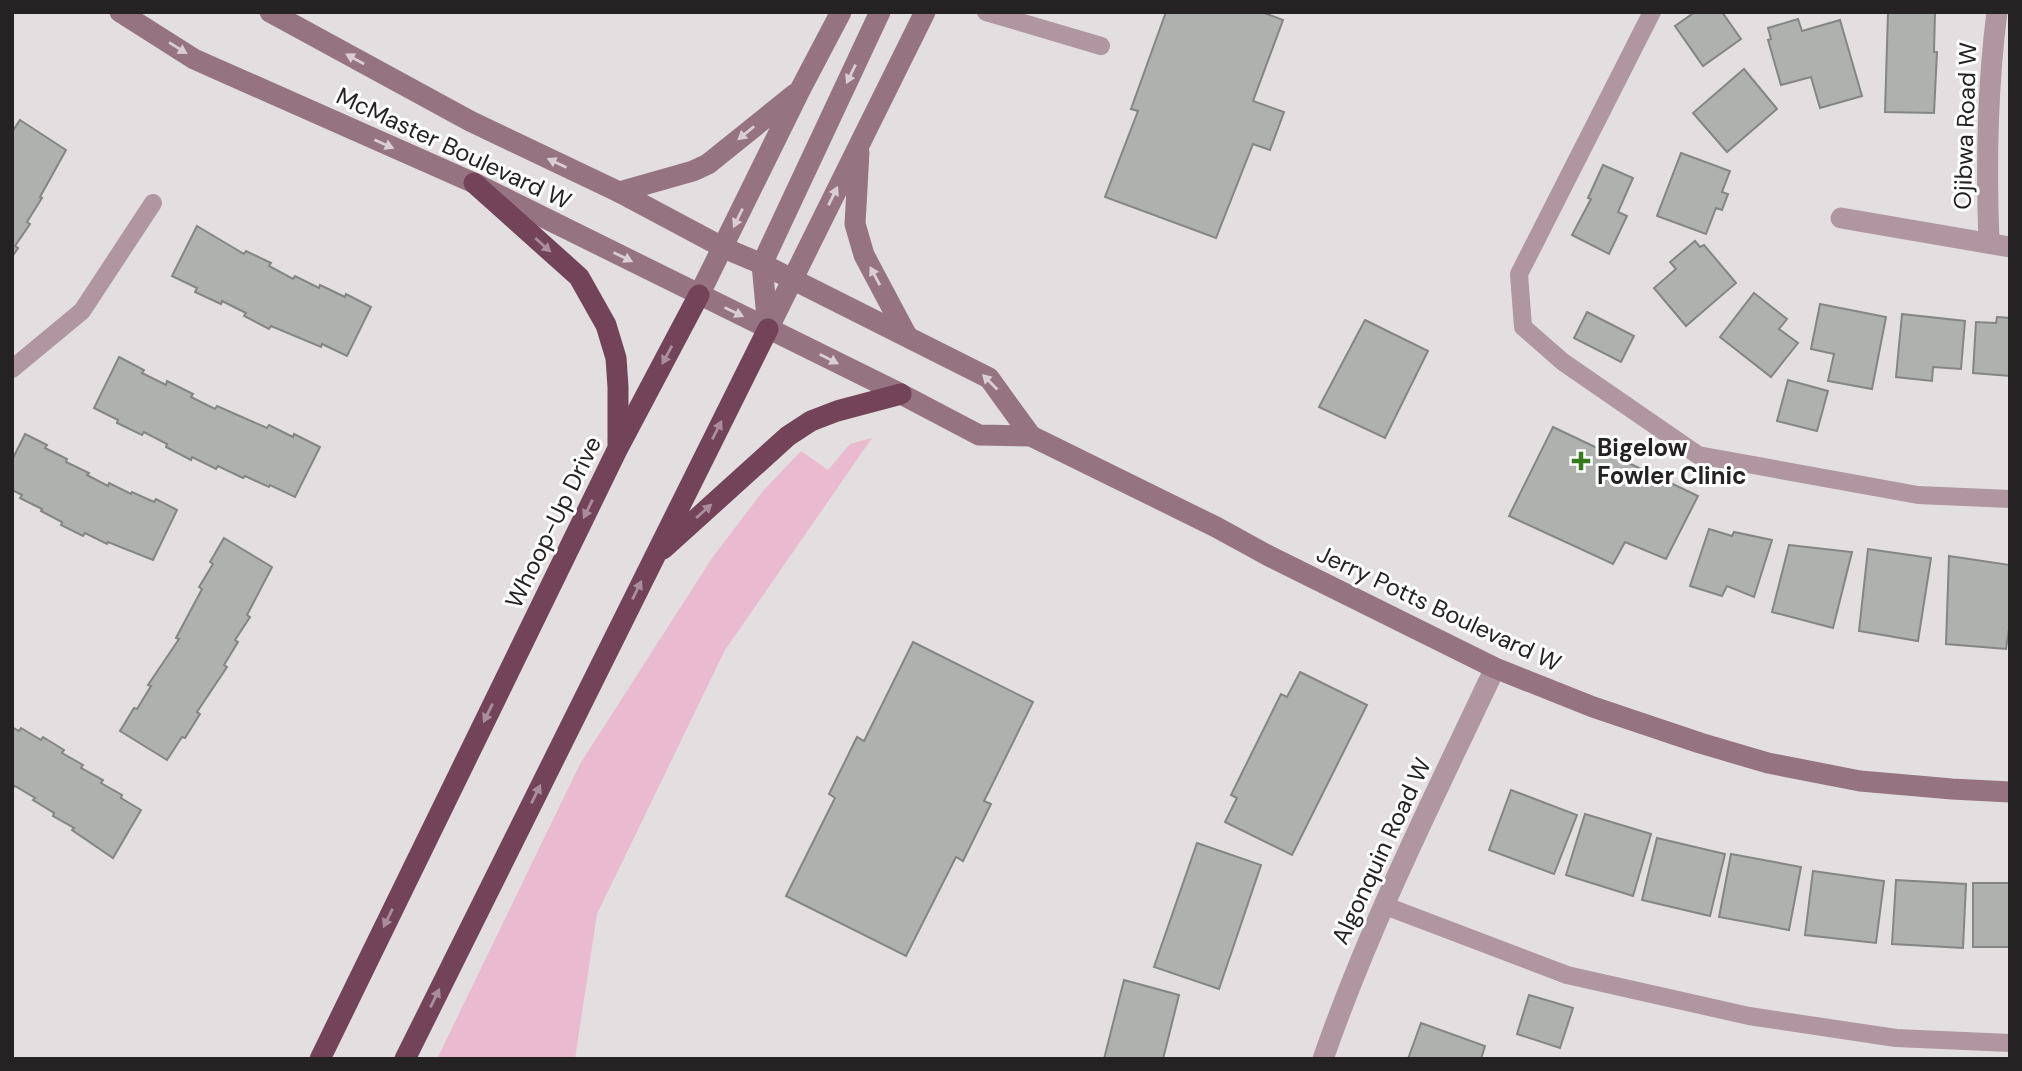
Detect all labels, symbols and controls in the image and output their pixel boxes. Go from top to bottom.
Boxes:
one-way arrow [168,42,187,55]
street label: Ojibwa Road W [1947,42,1983,210]
one-way arrow [345,53,365,65]
one-way arrow [846,64,857,84]
street label: McMaster Boulevard W [332,80,576,216]
one-way arrow [738,125,755,140]
one-way arrow [374,138,394,150]
one-way arrow [547,157,568,168]
one-way arrow [828,186,839,206]
one-way arrow [732,208,744,228]
one-way arrow [534,237,552,253]
one-way arrow [613,252,633,263]
one-way arrow [869,266,881,286]
one-way arrow [724,306,744,318]
one-way arrow [661,346,673,365]
one-way arrow [819,354,839,365]
one-way arrow [981,374,998,391]
one-way arrow [711,420,723,440]
street label: Whoop-Up Drive [498,431,608,613]
place label: Bigelow Fowler Clinic [1597,432,1747,491]
marker: Bigelow Fowler Clinic [1571,451,1591,471]
one-way arrow [582,499,593,519]
one-way arrow [696,504,713,520]
street label: Jerry Potts Boulevard W [1312,538,1566,678]
one-way arrow [632,580,643,600]
one-way arrow [482,703,494,723]
street label: Algonquin Road W [1324,753,1438,949]
one-way arrow [531,784,542,804]
one-way arrow [383,908,394,928]
one-way arrow [430,988,441,1008]

